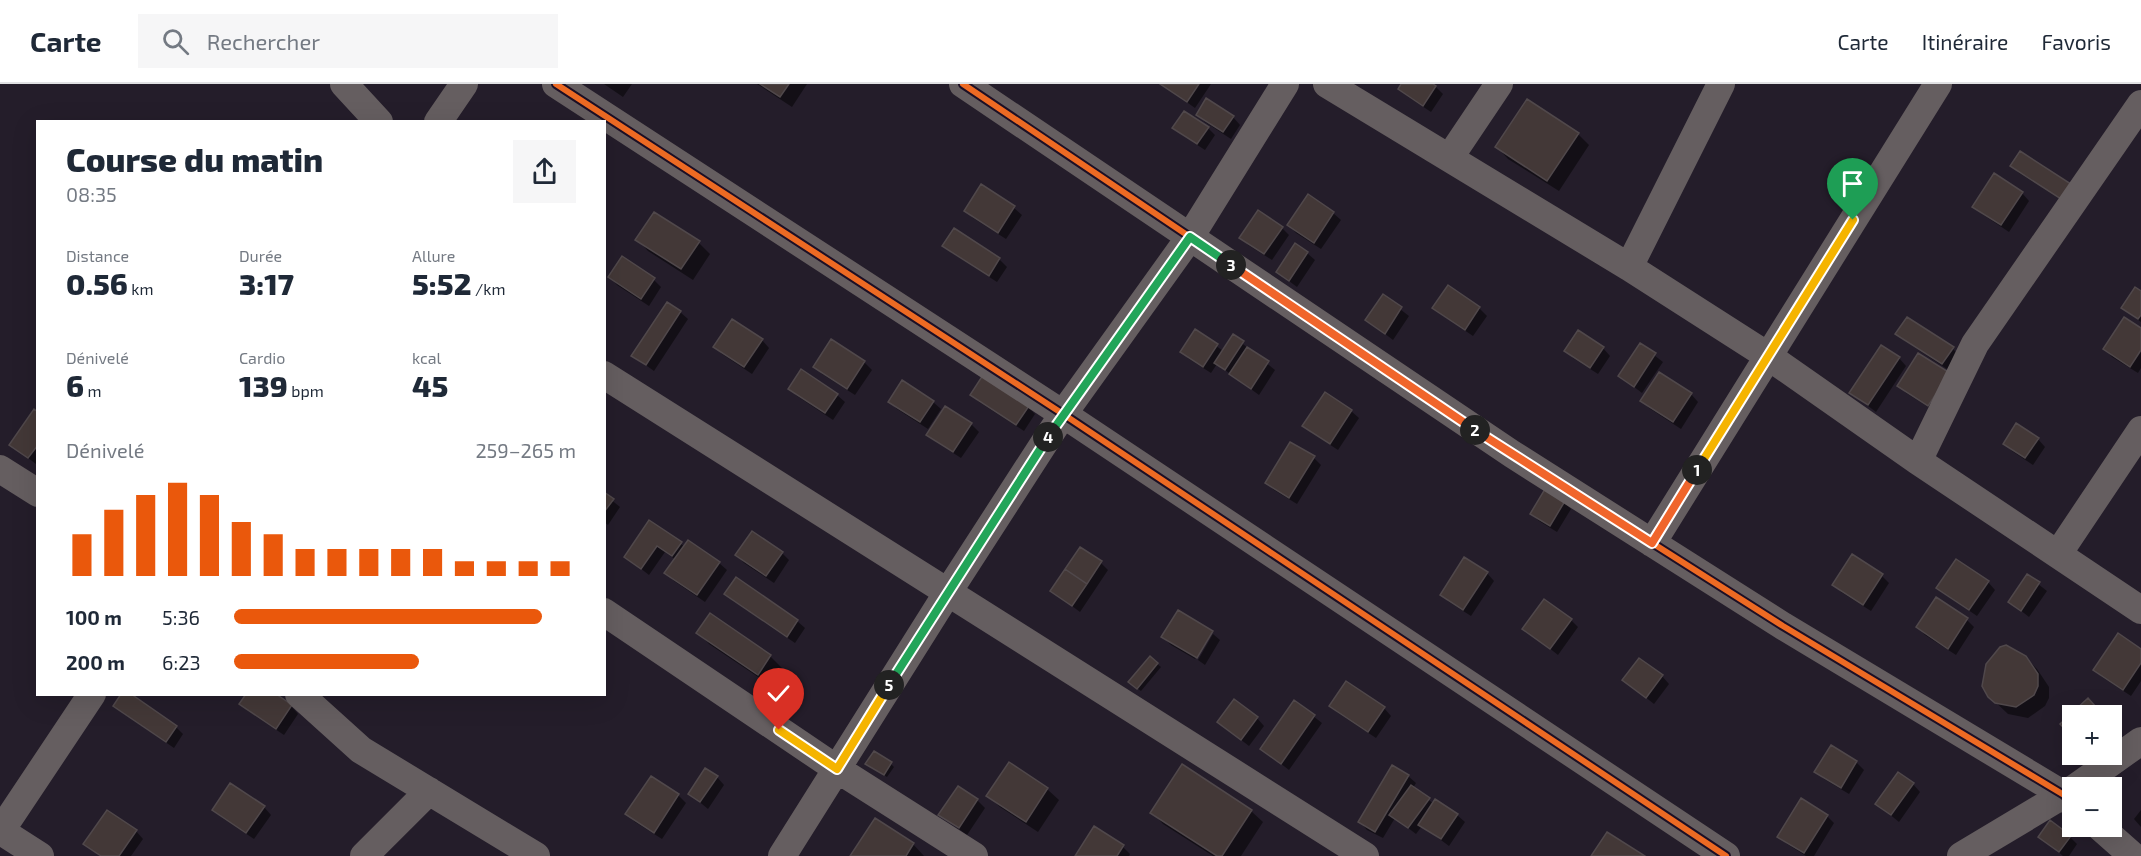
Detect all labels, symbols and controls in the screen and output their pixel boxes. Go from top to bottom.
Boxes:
search box [138,14,558,68]
text: Carte [30,24,102,58]
icon: search [159,25,192,58]
text: Rechercher [207,28,320,54]
text: Carte [1837,29,1889,54]
text: Itinéraire [1922,29,2008,54]
text: Favoris [2041,29,2111,54]
text: Course du matin [66,139,323,179]
button: share [513,140,576,203]
pin [1827,158,1878,220]
icon: arrive [1836,167,1869,200]
text: 08:35 [66,182,117,206]
text: Distance [66,246,129,265]
text: Durée [239,246,282,265]
text: Allure [412,246,455,265]
pin: 3 [1216,250,1246,280]
text: 3 [1226,255,1236,274]
text: 0.56 [66,265,128,301]
text: 3:17 [239,265,294,301]
text: 5:52 [412,265,471,301]
text: km [128,279,154,298]
text: /km [471,279,505,298]
text: Dénivelé [66,348,129,367]
text: Cardio [239,348,285,367]
text: kcal [412,348,441,367]
text: 6 [66,367,84,403]
text: 139 [239,367,288,403]
text: 45 [412,367,448,403]
text: m [84,381,102,400]
text: bpm [288,381,324,400]
pin: 2 [1460,415,1490,445]
text: 2 [1470,420,1480,439]
pin: 4 [1033,422,1063,452]
text: 4 [1043,427,1053,446]
text: Dénivelé [66,438,145,462]
text: 259–265 m [475,438,576,462]
pin: 1 [1682,455,1712,485]
text: 1 [1694,460,1700,479]
text: 100 m [66,605,122,629]
text: 5:36 [162,605,200,629]
text: 200 m [66,650,125,674]
text: 6:23 [162,650,201,674]
pin [753,668,804,730]
pin: 5 [874,670,904,700]
text: 5 [885,675,893,694]
icon: check [762,677,795,710]
map controls [2062,705,2122,837]
button: + [2062,705,2122,765]
button: − [2062,777,2122,837]

